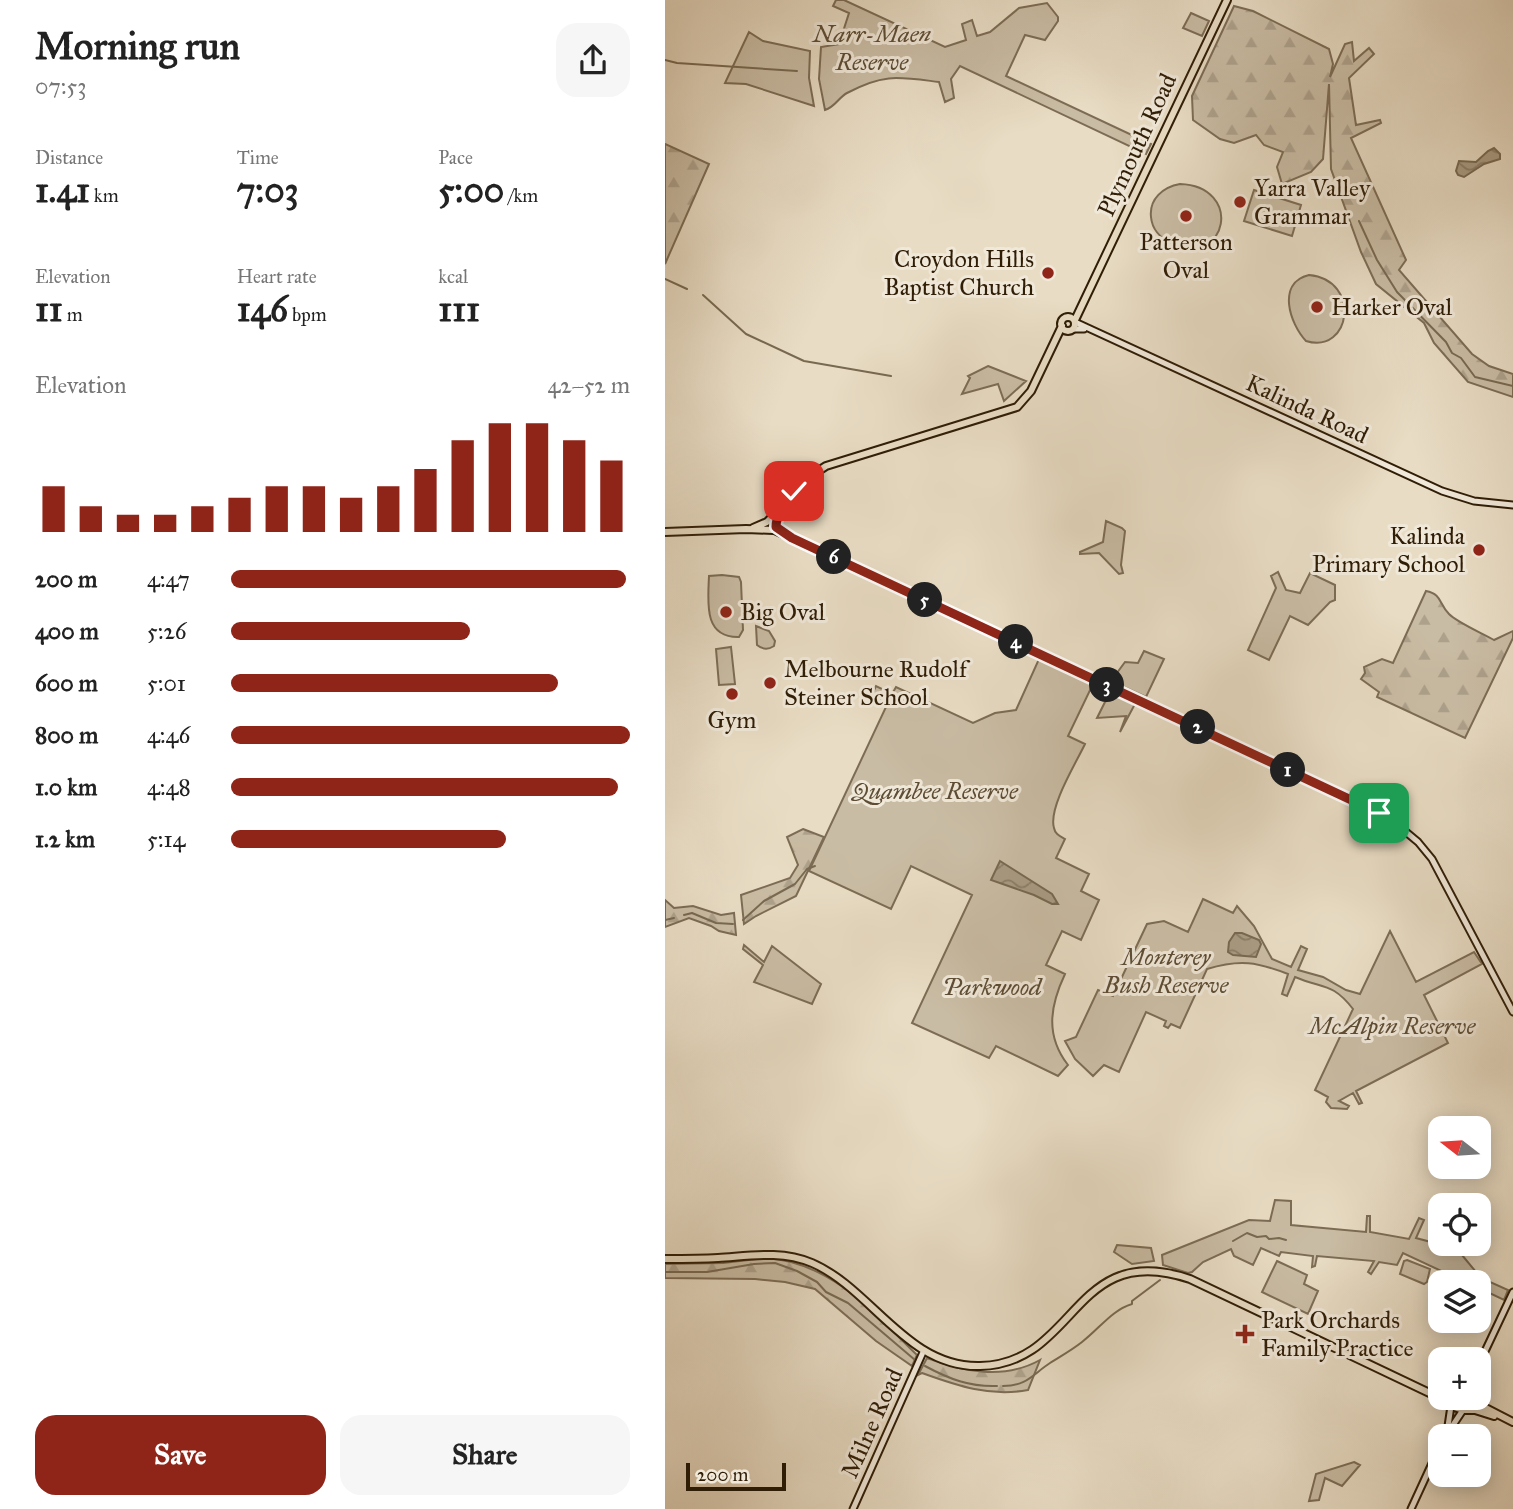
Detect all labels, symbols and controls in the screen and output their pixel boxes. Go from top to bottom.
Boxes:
park label: Narr-Maen Reserve [811,19,932,77]
text: Morning run [35,23,240,69]
button: share [556,23,630,97]
street label: Plymouth Road [1091,69,1183,221]
text: 07:53 [35,72,86,100]
text: Distance [35,146,103,169]
text: Time [237,146,279,169]
text: Pace [438,146,473,169]
text: 1.41 [35,169,90,212]
text: 7:03 [237,169,299,212]
text: 5:00 [438,169,504,212]
place label: Yarra Valley Grammar [1254,173,1371,231]
text: km [90,184,119,207]
text: /km [504,184,538,207]
marker: Yarra Valley Grammar [1232,194,1248,210]
marker: Patterson Oval [1178,208,1194,224]
place label: Patterson Oval [1139,227,1233,285]
place label: Croydon Hills Baptist Church [884,244,1034,302]
text: Elevation [35,265,110,288]
text: Heart rate [237,265,317,288]
text: kcal [438,265,468,288]
marker: Croydon Hills Baptist Church [1040,265,1056,281]
text: 11 [35,288,63,331]
text: 146 [237,288,288,331]
text: 111 [438,288,480,331]
place label: Harker Oval [1331,292,1453,322]
marker: Harker Oval [1309,299,1325,315]
text: m [63,303,83,326]
text: bpm [288,303,327,326]
street label: Kalinda Road [1241,368,1373,450]
text: Elevation [35,371,126,399]
text: 42–52 m [547,371,630,399]
pin [764,461,824,521]
icon: check [775,472,813,510]
place label: Kalinda Primary School [1312,521,1466,579]
pin: 6 [817,540,851,574]
marker: Kalinda Primary School [1471,542,1487,558]
text: 6 [829,545,838,568]
text: 200 m [35,565,97,593]
text: 4:47 [147,565,190,593]
pin: 5 [908,582,943,618]
text: 5 [920,588,929,611]
place label: Big Oval [740,597,826,627]
marker: Big Oval [718,604,734,620]
text: 400 m [35,617,99,645]
text: 5:26 [147,617,187,645]
pin: 4 [999,624,1033,660]
text: 4 [1010,630,1021,653]
place label: Melbourne Rudolf Steiner School [784,654,971,712]
pin: 3 [1089,668,1125,702]
text: 600 m [35,669,98,697]
text: 5:01 [147,669,186,697]
text: 3 [1103,673,1110,696]
marker: Melbourne Rudolf Steiner School [762,675,778,691]
marker: Gym [724,686,740,702]
place label: Gym [708,705,756,735]
pin: 2 [1181,710,1215,744]
text: 2 [1193,715,1202,738]
text: 800 m [35,721,98,749]
text: 4:46 [147,721,190,749]
pin: 1 [1271,752,1305,788]
text: 1 [1284,758,1291,781]
text: 1.0 km [35,773,97,801]
text: 4:48 [147,773,191,801]
park label: Quambee Reserve [851,776,1019,806]
pin [1349,783,1409,843]
icon: arrive [1360,794,1398,832]
text: 1.2 km [35,825,95,853]
text: 5:14 [147,825,185,853]
park label: Monterey Bush Reserve [1103,942,1230,1000]
park label: Parkwood [942,972,1043,1002]
park label: McAlpin Reserve [1307,1011,1476,1041]
north arrow [1428,1116,1491,1180]
map controls [1428,1116,1491,1487]
button: locate [1428,1193,1491,1256]
button: layers [1428,1270,1491,1333]
place label: Park Orchards Family Practice [1261,1305,1414,1363]
marker: Park Orchards Family Practice [1235,1324,1255,1344]
button: + [1428,1347,1491,1410]
street label: Milne Road [834,1363,910,1483]
button: Save [35,1415,326,1495]
button: Share [340,1415,630,1495]
button: − [1428,1424,1491,1487]
scale bar [686,1460,786,1492]
text: 200 m [697,1463,749,1486]

